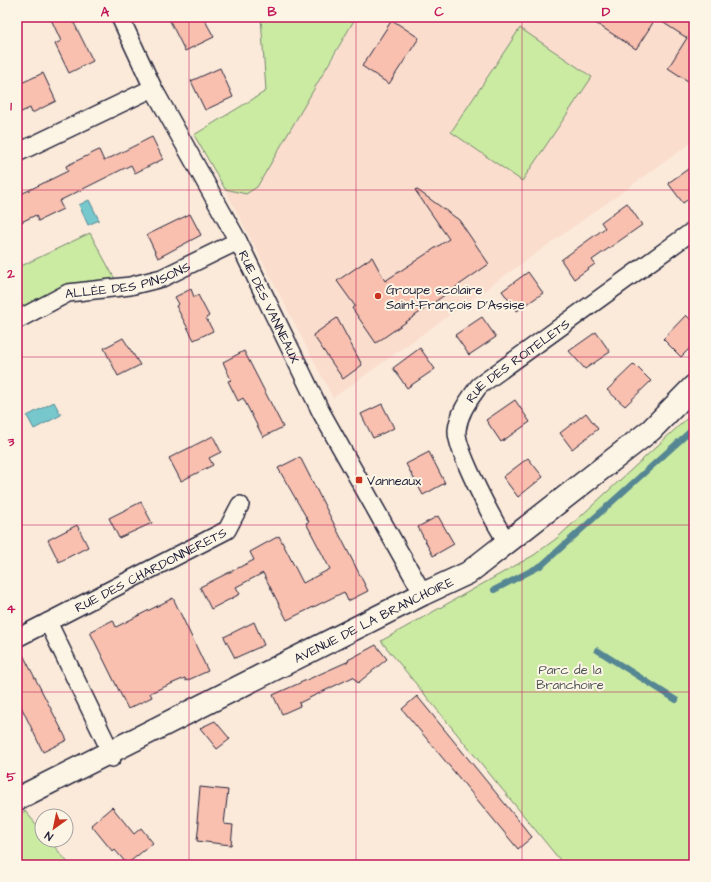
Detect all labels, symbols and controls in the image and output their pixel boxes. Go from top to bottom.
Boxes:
text: A [101,3,110,21]
text: B [267,3,277,21]
text: C [434,3,444,21]
text: D [602,3,611,21]
text: 1 [10,97,12,115]
street label: RUE DES VANNEAUX [234,247,304,366]
street label: ALLÉE DES PINSONS [64,258,194,303]
text: 2 [6,265,15,283]
place label: Groupe scolaire Saint-François D'Assise [386,281,525,314]
marker: Groupe scolaire Saint-François D'Assise [373,291,383,301]
street label: RUE DES ROITELETS [462,315,574,407]
text: 3 [7,433,15,451]
place label: Vanneaux [367,472,422,490]
marker: Vanneaux [354,475,364,485]
street label: RUE DES CHARDONNERETS [72,524,230,617]
street label: AVENUE DE LA BRANCHOIRE [291,573,457,668]
text: 4 [7,600,16,618]
park label: Parc de la Branchoire [536,661,604,694]
text: 5 [6,768,16,786]
north arrow [34,808,74,848]
text: N [42,828,56,844]

